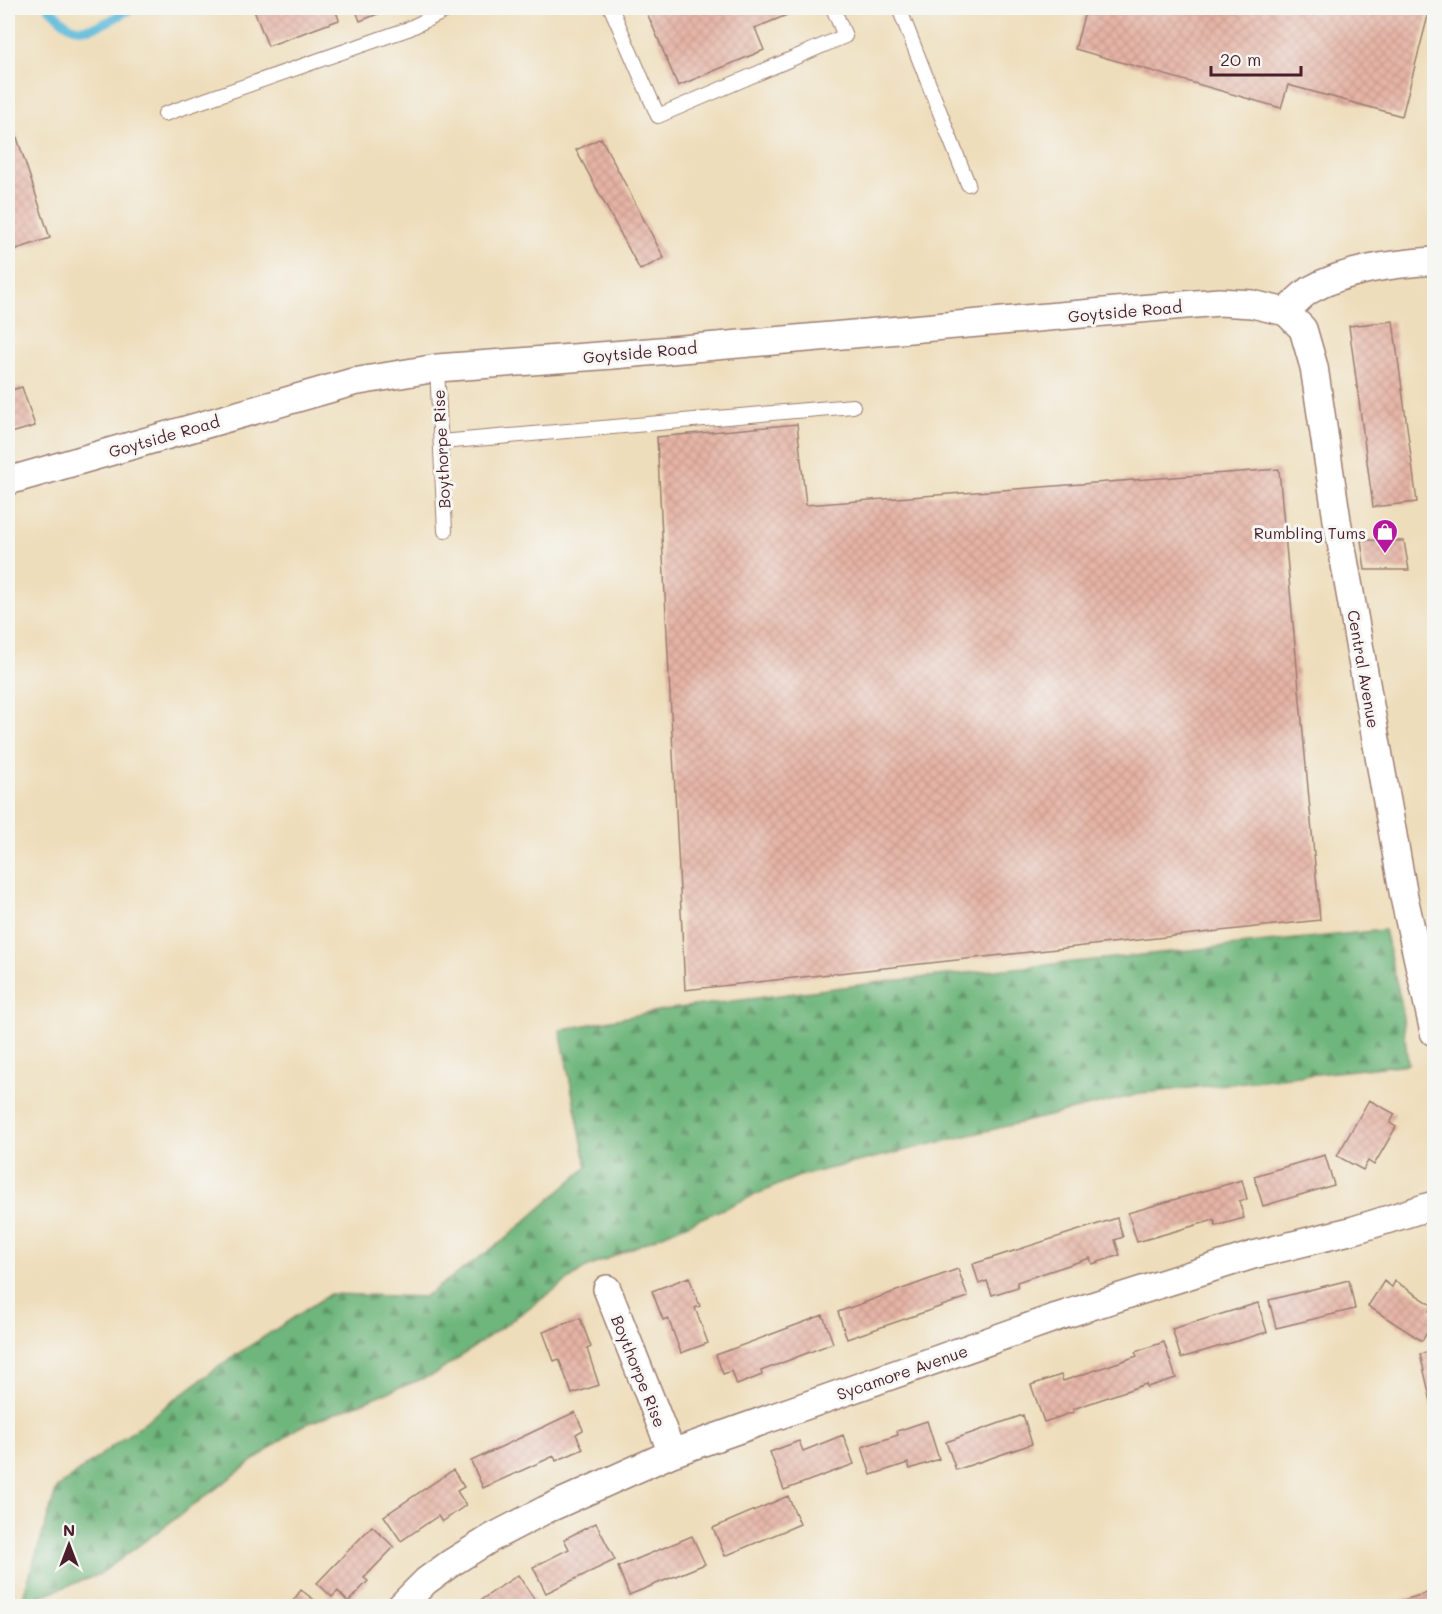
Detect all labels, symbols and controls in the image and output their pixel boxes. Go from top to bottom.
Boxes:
scale bar [1211,39,1301,77]
text: 20 m [1220,47,1261,71]
street label: Goytside Road [1067,296,1183,326]
street label: Goytside Road [582,337,698,367]
street label: Boythorpe Rise [427,389,455,509]
street label: Goytside Road [106,410,222,462]
shop icon: Rumbling Tums [1370,517,1400,555]
place label: Rumbling Tums [1254,522,1366,543]
street label: Central Avenue [1343,608,1385,730]
street label: Boythorpe Rise [607,1312,671,1430]
street label: Sycamore Avenue [834,1340,970,1404]
north arrow [39,1515,99,1575]
text: N [63,1519,75,1540]

